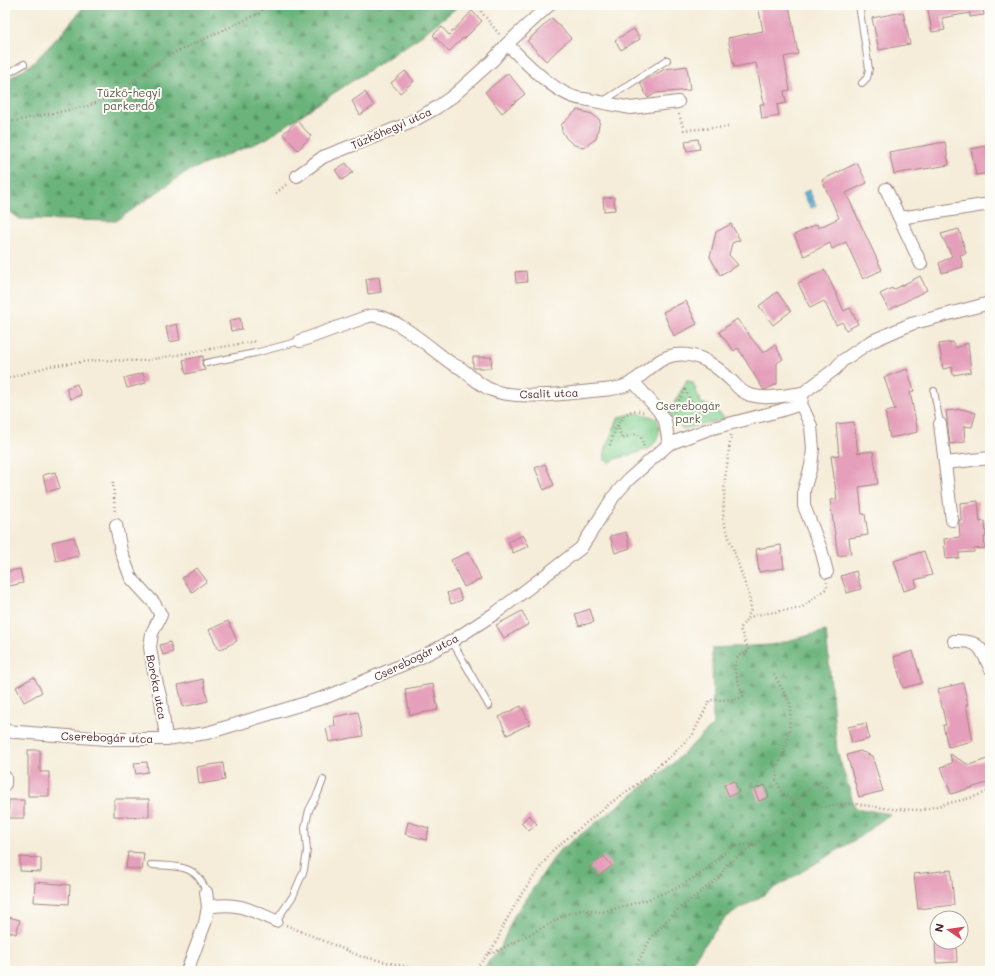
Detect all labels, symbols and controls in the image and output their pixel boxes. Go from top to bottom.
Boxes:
park label: Tűzkő-hegyi parkerdő [97,85,161,113]
street label: Tűzkőhegyi utca [348,103,434,153]
street label: Csalit utca [519,384,579,402]
park label: Cserebogár park [656,398,720,426]
street label: Cserebogár utca [371,630,461,684]
street label: Boróka utca [143,653,171,721]
street label: Cserebogár utca [61,728,154,746]
north arrow [929,910,969,950]
text: N [931,922,947,933]

